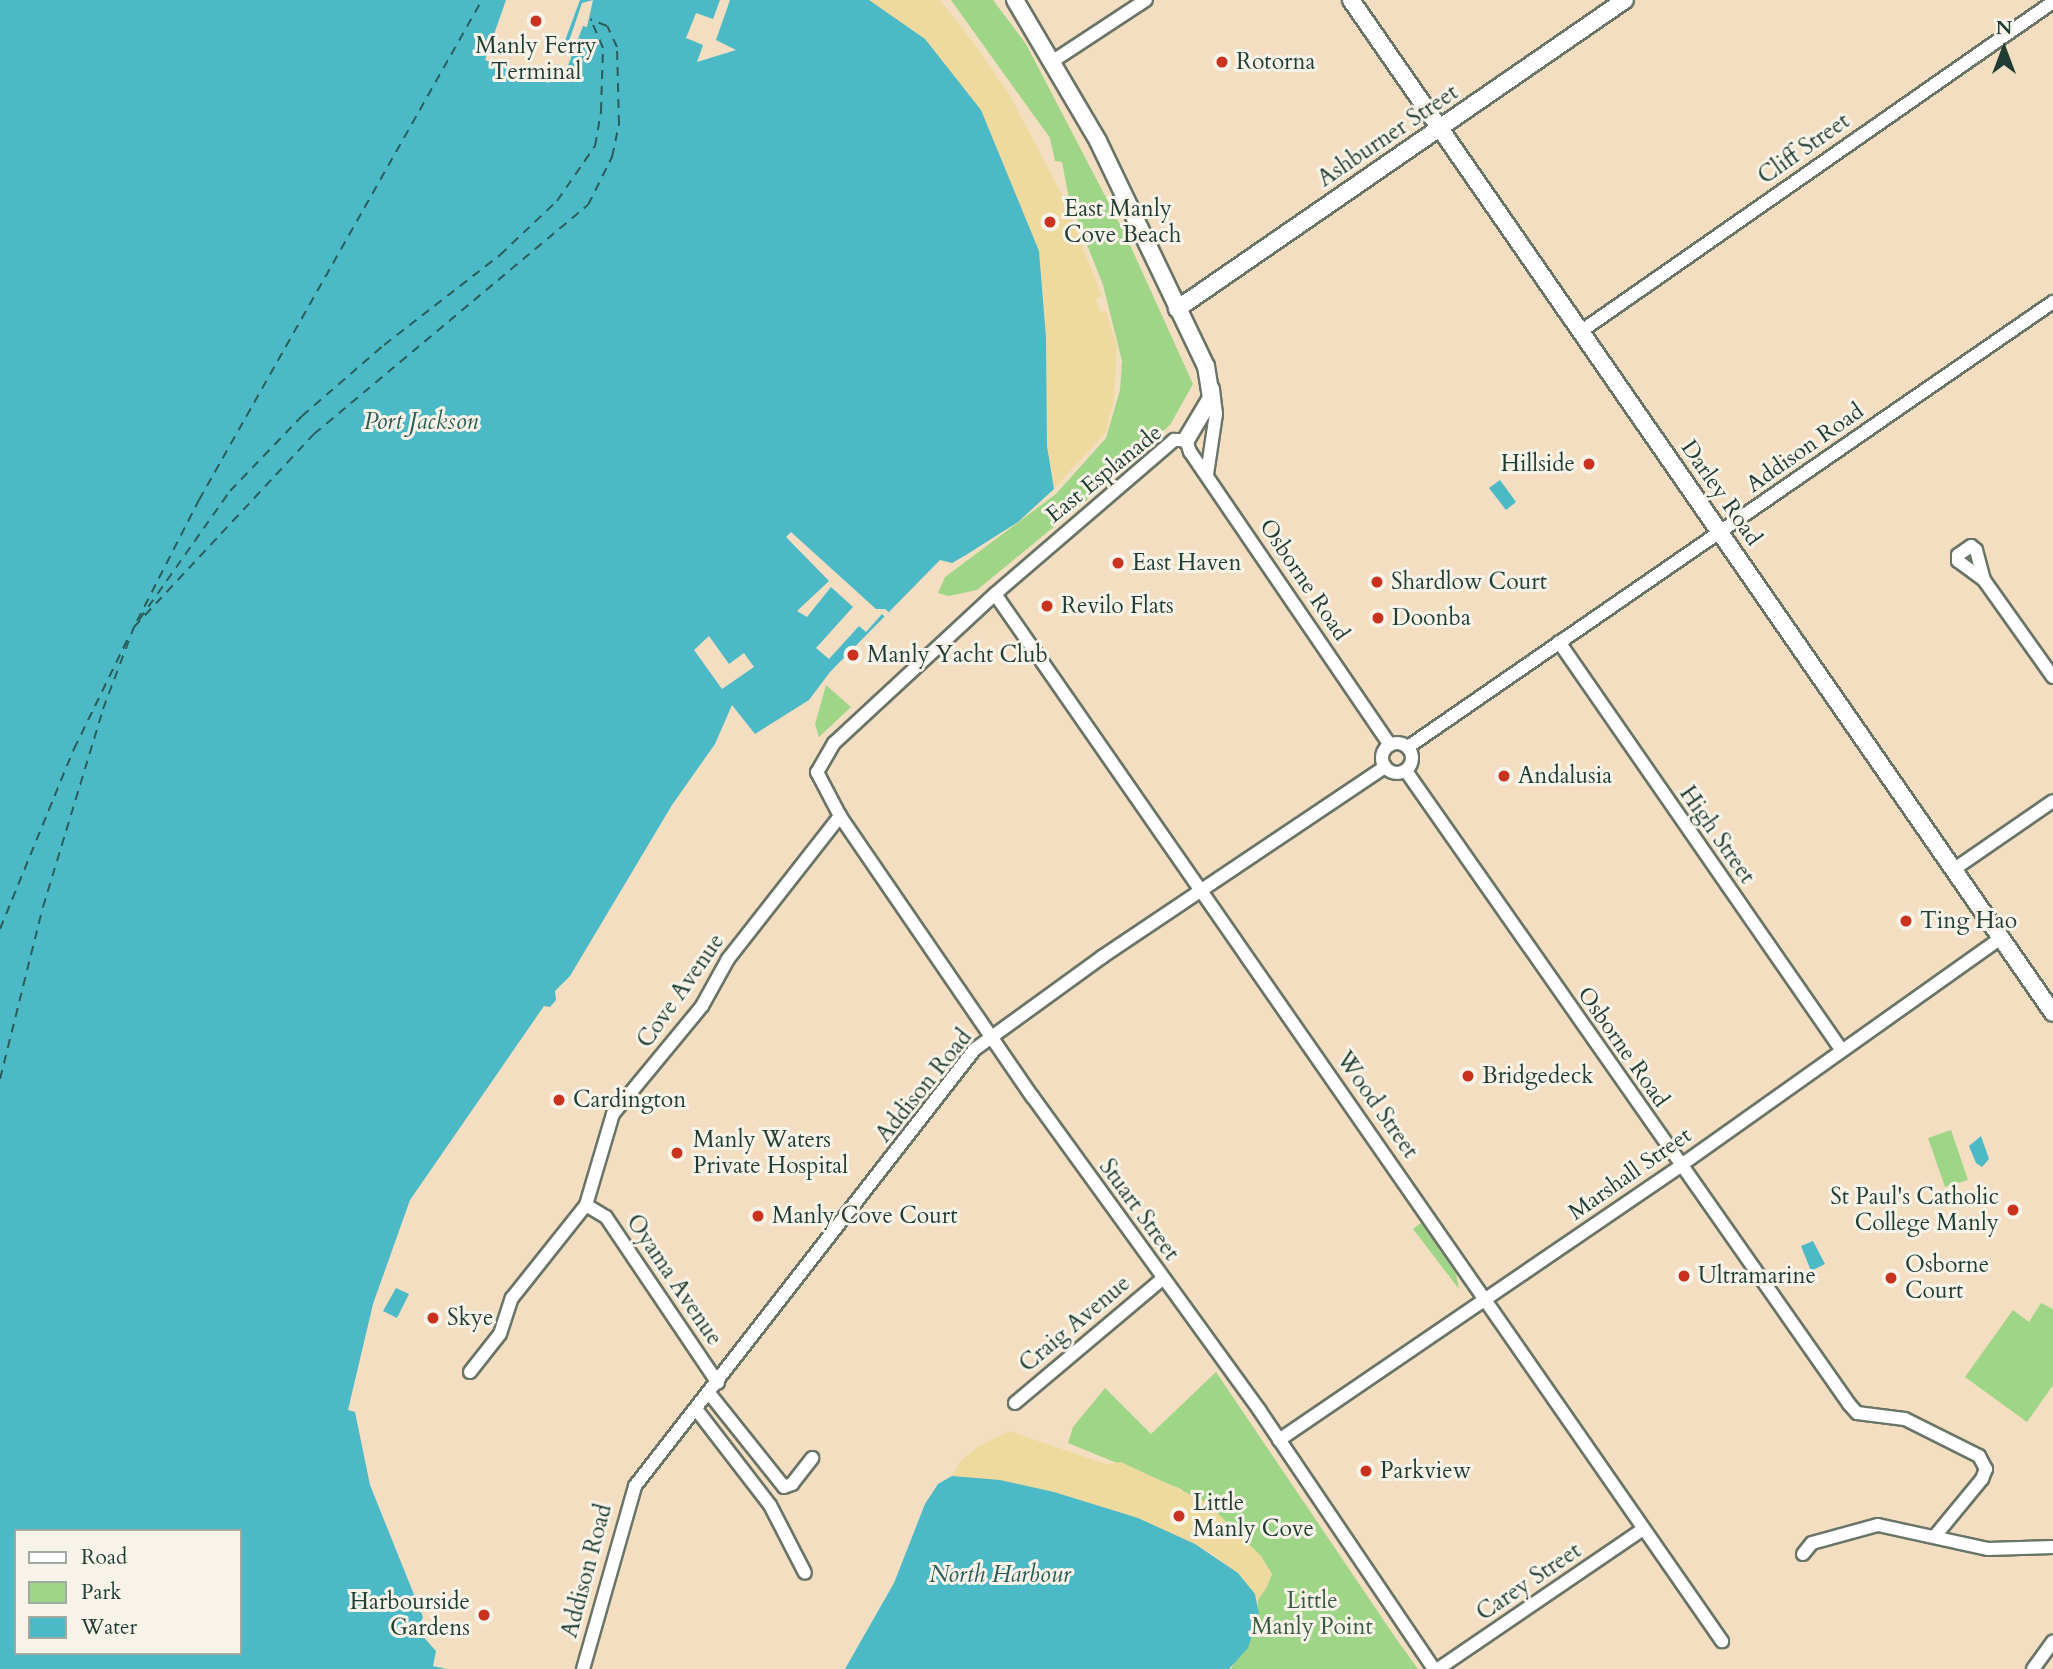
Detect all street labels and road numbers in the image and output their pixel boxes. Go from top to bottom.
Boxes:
street label: Ashburner Street [1313,79,1463,193]
street label: Cliff Street [1753,108,1855,190]
street label: Addison Road [1741,397,1869,499]
street label: East Esplanade [1041,419,1167,529]
street label: Darley Road [1675,435,1767,551]
street label: Osborne Road [1253,514,1355,646]
street label: High Street [1673,781,1761,889]
street label: Cove Avenue [632,929,730,1053]
street label: Osborne Road [1571,981,1675,1113]
street label: Addison Road [870,1024,978,1148]
street label: Wood Street [1330,1046,1424,1164]
street label: Marshall Street [1563,1122,1697,1226]
street label: Stuart Street [1093,1154,1185,1266]
street label: Oyama Avenue [620,1209,728,1351]
street label: Craig Avenue [1014,1270,1136,1378]
street label: Addison Road [556,1501,618,1641]
street label: Carey Street [1472,1537,1586,1627]

